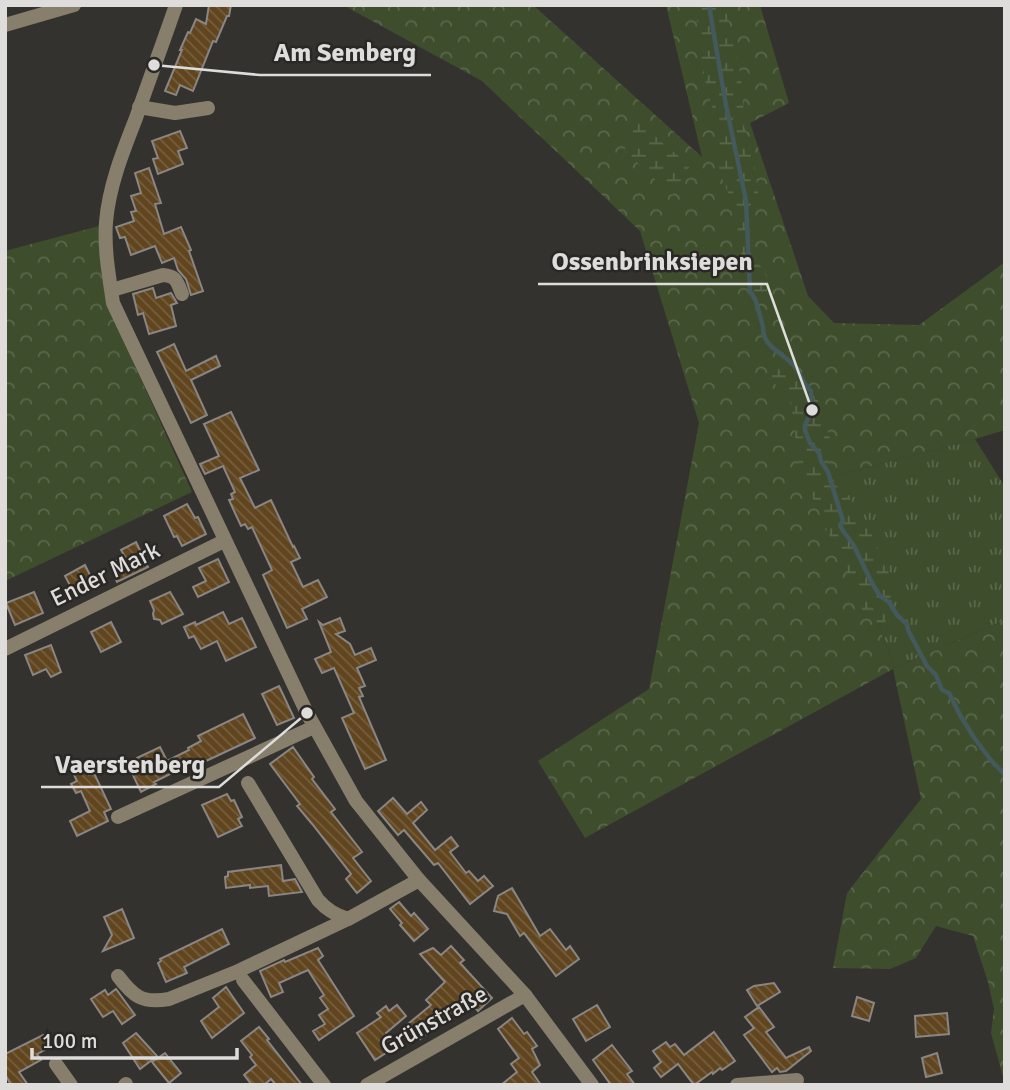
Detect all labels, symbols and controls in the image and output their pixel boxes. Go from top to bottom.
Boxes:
callout: Am Semberg [260,28,431,75]
text: Am Semberg [274,37,416,69]
callout: Ossenbrinksiepen [538,237,767,284]
text: Ossenbrinksiepen [551,246,753,278]
street label: Ender Mark [45,535,165,613]
callout: Vaerstenberg [41,740,219,787]
text: Vaerstenberg [55,749,205,781]
street label: Grünstraße [375,978,493,1062]
scale bar [32,1016,236,1060]
text: 100 m [42,1028,97,1054]

